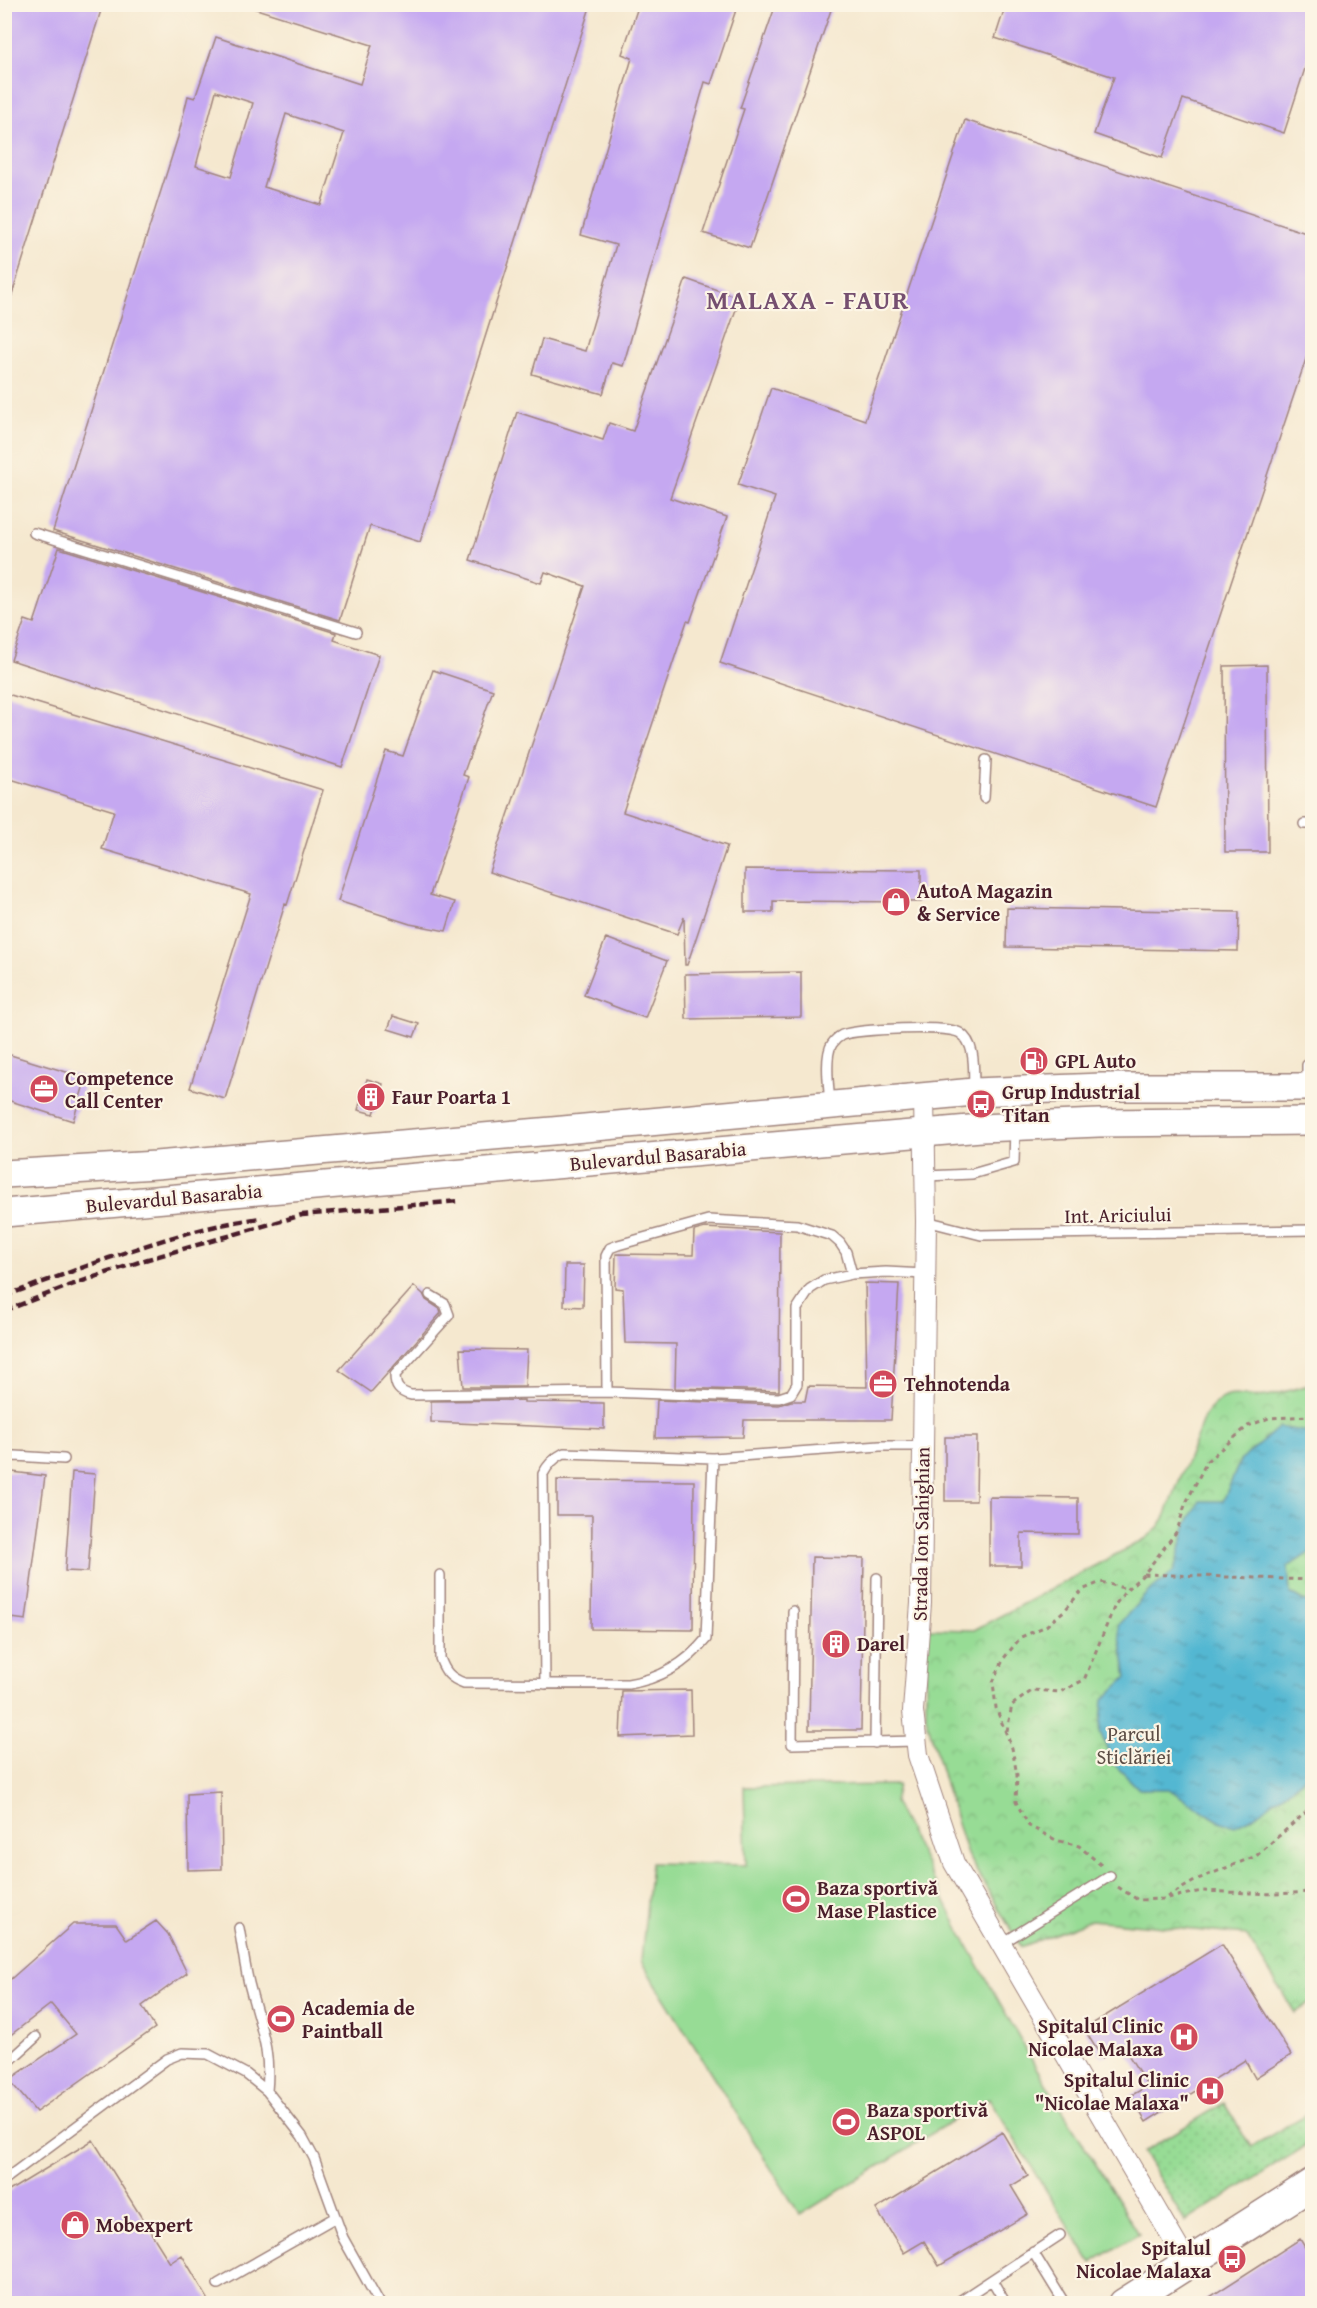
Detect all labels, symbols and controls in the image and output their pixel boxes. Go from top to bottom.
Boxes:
district label: MALAXA - FAUR [706,280,910,319]
place label: AutoA Magazin & Service [917,876,1053,928]
shop icon: AutoA Magazin & Service [880,886,912,918]
fuel station icon: GPL Auto [1018,1045,1050,1077]
place label: GPL Auto [1055,1046,1136,1075]
place label: Competence Call Center [65,1063,174,1115]
office icon: Competence Call Center [28,1073,60,1105]
place label: Grup Industrial Titan [1002,1077,1140,1129]
building icon: Faur Poarta 1 [355,1081,387,1113]
place label: Faur Poarta 1 [392,1082,511,1111]
bus stop icon: Grup Industrial Titan [965,1088,997,1120]
street label: Bulevardul Basarabia [569,1133,748,1178]
street label: Bulevardul Basarabia [85,1175,264,1220]
street label: Int. Ariciului [1064,1199,1172,1230]
office icon: Tehnotenda [867,1368,899,1400]
place label: Tehnotenda [904,1369,1011,1398]
street label: Strada Ion Sahighian [904,1447,937,1621]
building icon: Darel [820,1628,852,1660]
place label: Darel [857,1629,905,1658]
park label: Parcul Sticlăriei [1097,1719,1172,1771]
place label: Baza sportivă Mase Plastice [817,1873,939,1925]
sports icon: Baza sportivă Mase Plastice [780,1883,812,1915]
place label: Academia de Paintball [302,1993,415,2045]
sports icon: Academia de Paintball [265,2003,297,2035]
place label: Spitalul Clinic Nicolae Malaxa [1028,2011,1164,2063]
hospital icon: Spitalul Clinic Nicolae Malaxa [1168,2021,1200,2053]
place label: Spitalul Clinic "Nicolae Malaxa" [1035,2065,1189,2117]
hospital icon: Spitalul Clinic "Nicolae Malaxa" [1194,2075,1226,2107]
place label: Baza sportivă ASPOL [867,2095,989,2147]
sports icon: Baza sportivă ASPOL [830,2106,862,2138]
shop icon: Mobexpert [59,2209,91,2241]
place label: Mobexpert [96,2210,193,2239]
place label: Spitalul Nicolae Malaxa [1076,2233,1212,2285]
bus stop icon: Spitalul Nicolae Malaxa [1216,2243,1248,2275]

